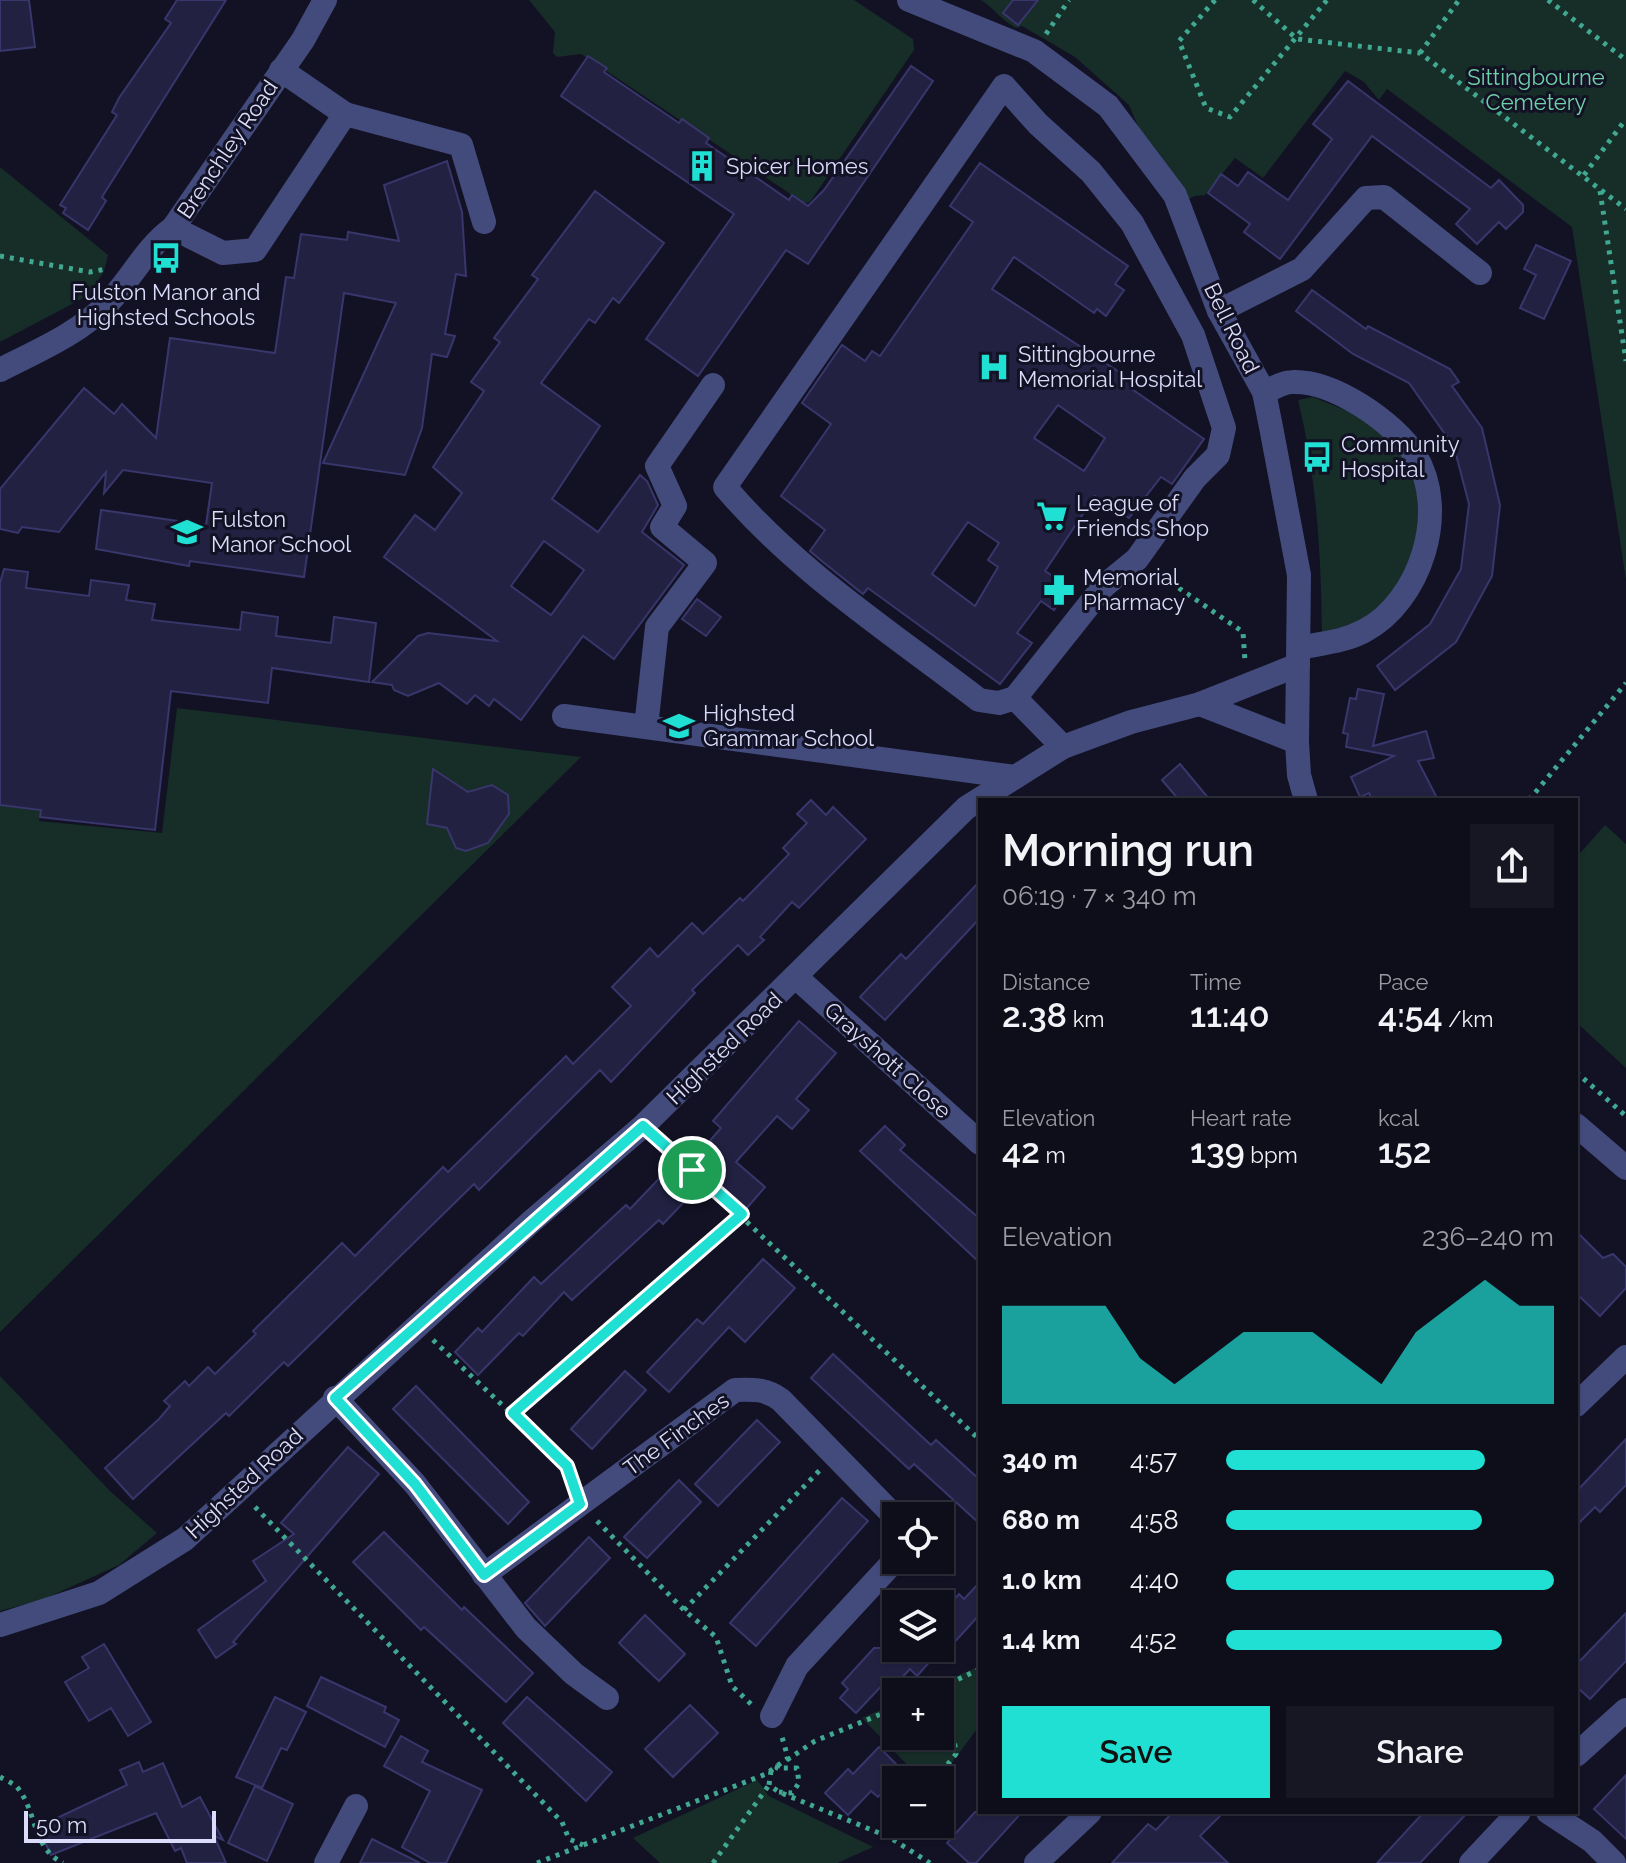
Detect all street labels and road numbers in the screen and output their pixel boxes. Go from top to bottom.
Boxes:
street label: Brenchley Road [171,75,283,223]
street label: Bell Road [1199,279,1265,377]
street label: Highsted Road [661,986,787,1110]
street label: Grayshott Close [819,996,957,1124]
street label: The Finches [618,1387,734,1481]
street label: Highsted Road [180,1422,308,1544]

